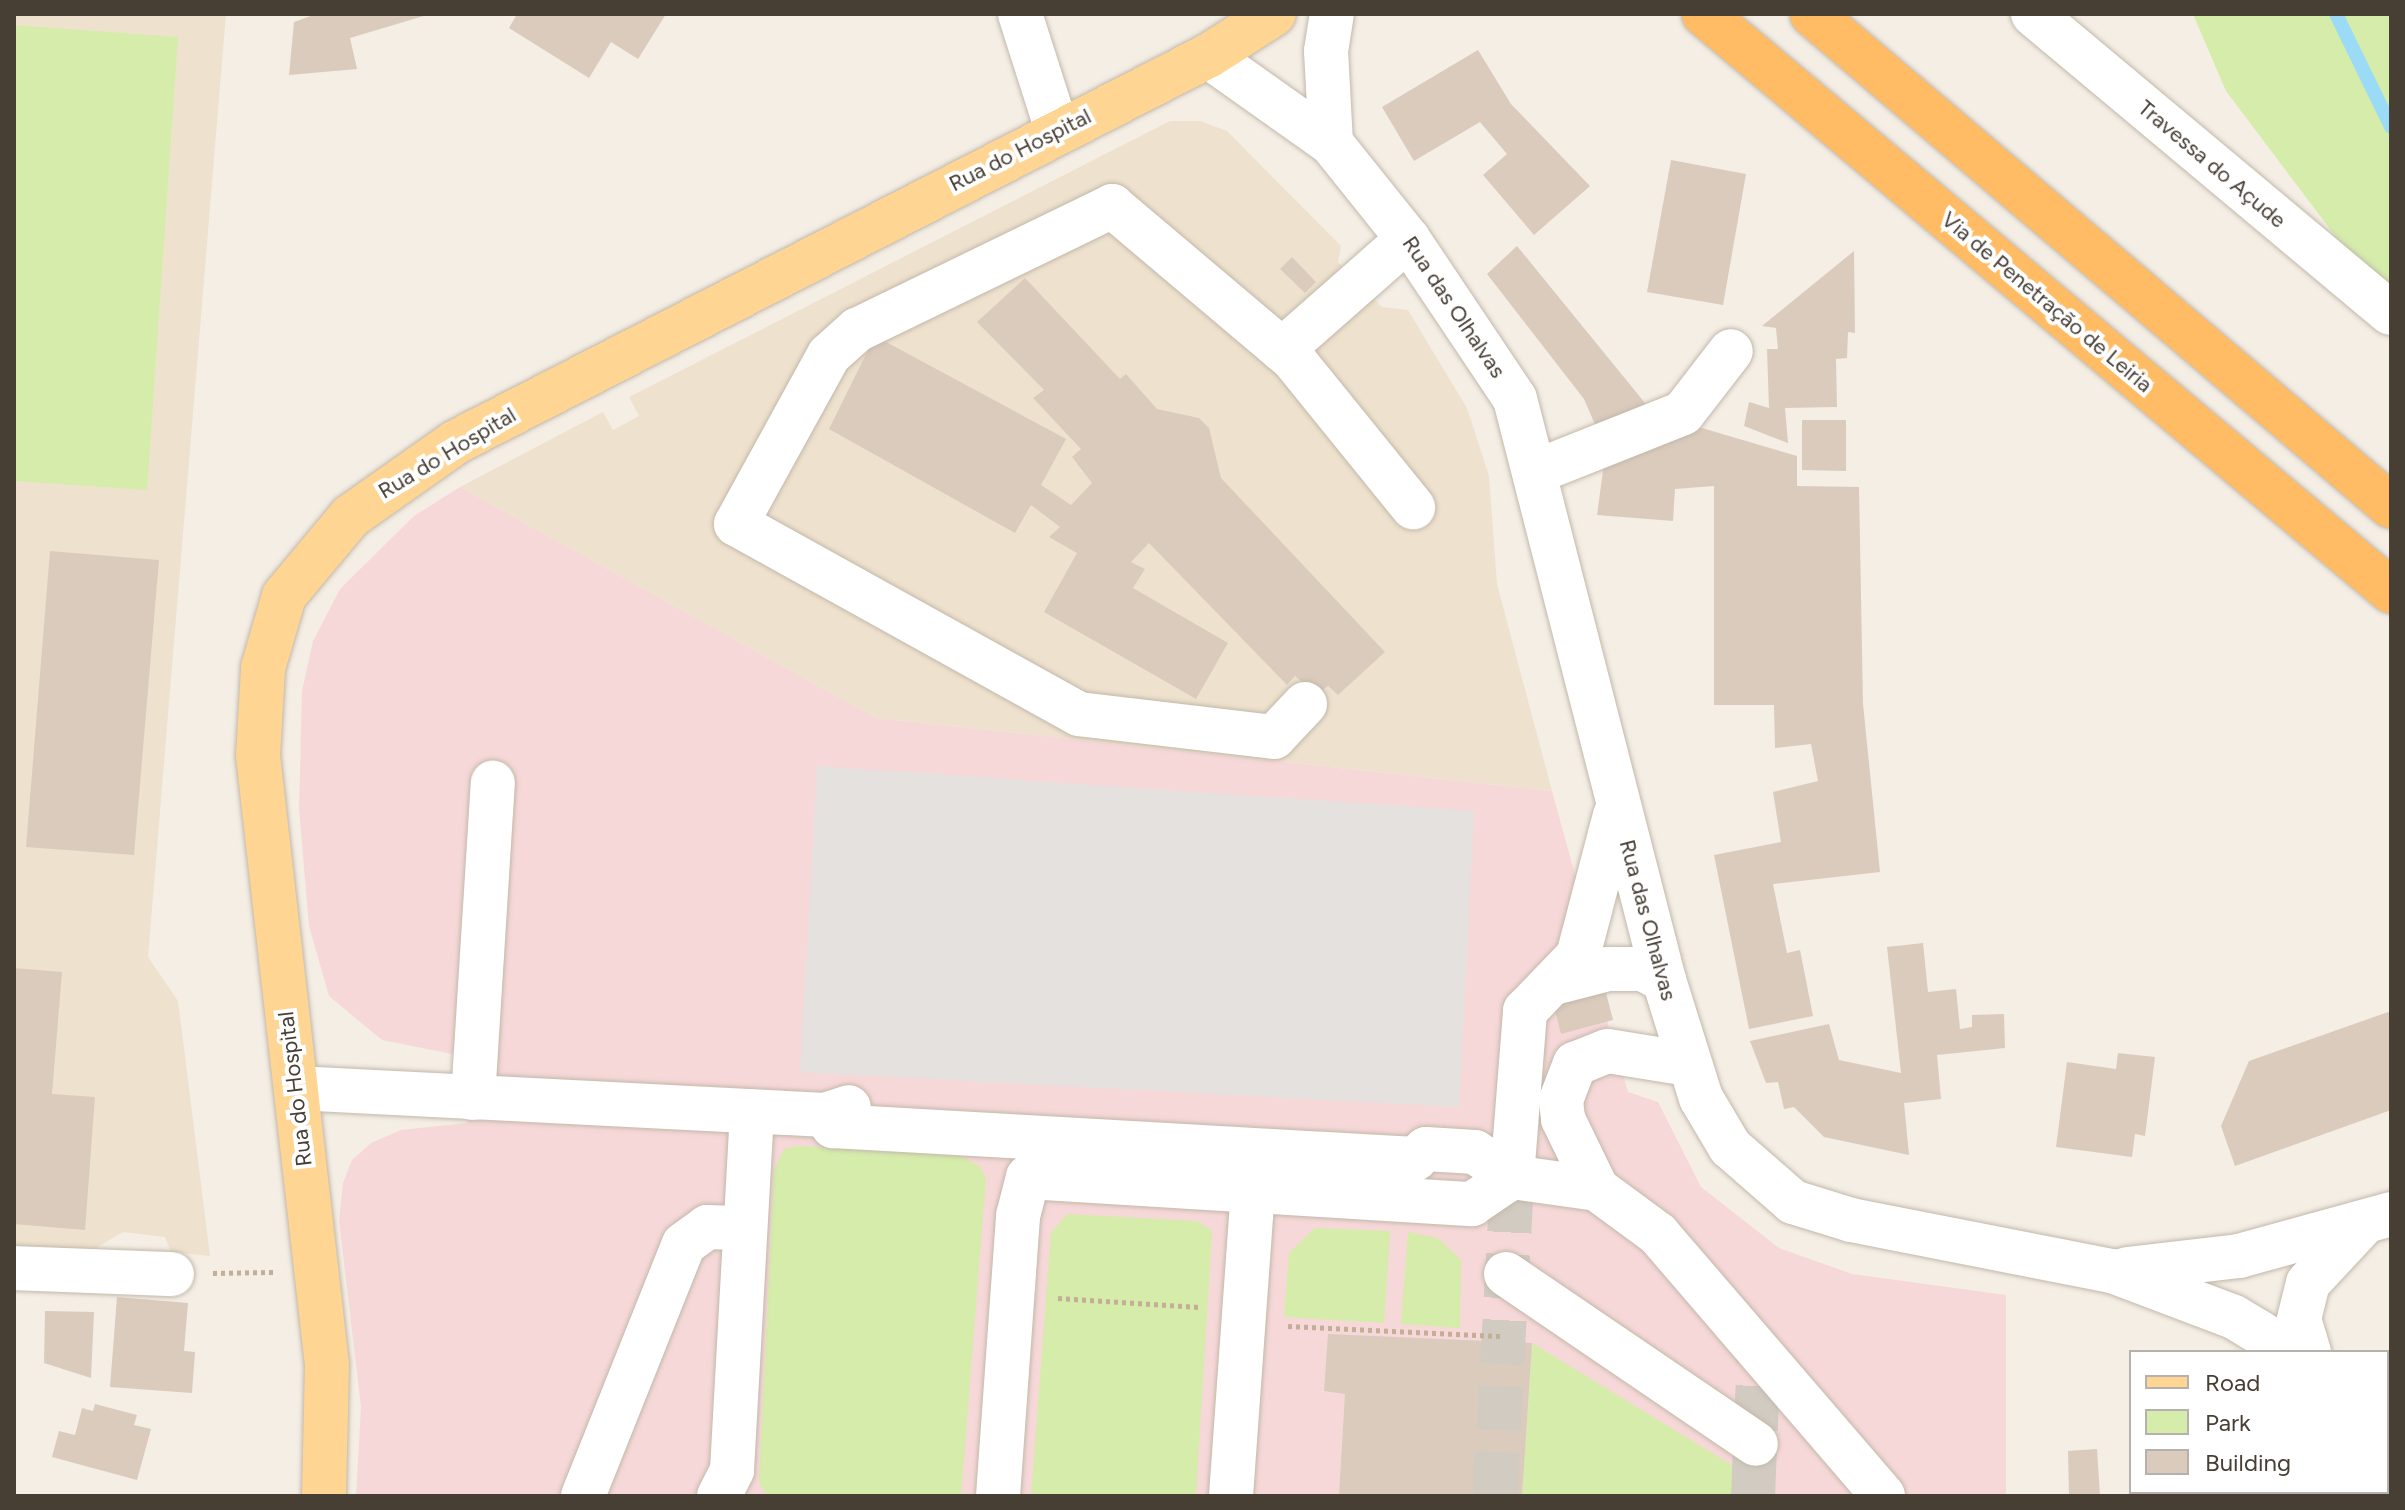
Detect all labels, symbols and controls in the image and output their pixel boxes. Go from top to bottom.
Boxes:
street label: Travessa do Açude [2133,94,2291,234]
street label: Rua do Hospital [945,103,1095,197]
street label: Via de Penetração de Leiria [1936,206,2158,398]
street label: Rua das Olhalvas [1397,231,1511,383]
street label: Rua do Hospital [373,402,521,504]
street label: Rua das Olhalvas [1614,837,1682,1003]
street label: Rua do Hospital [272,1010,318,1168]
legend [2129,1350,2389,1494]
text: Road [2205,1368,2260,1397]
text: Park [2205,1408,2251,1437]
text: Building [2205,1448,2291,1477]

